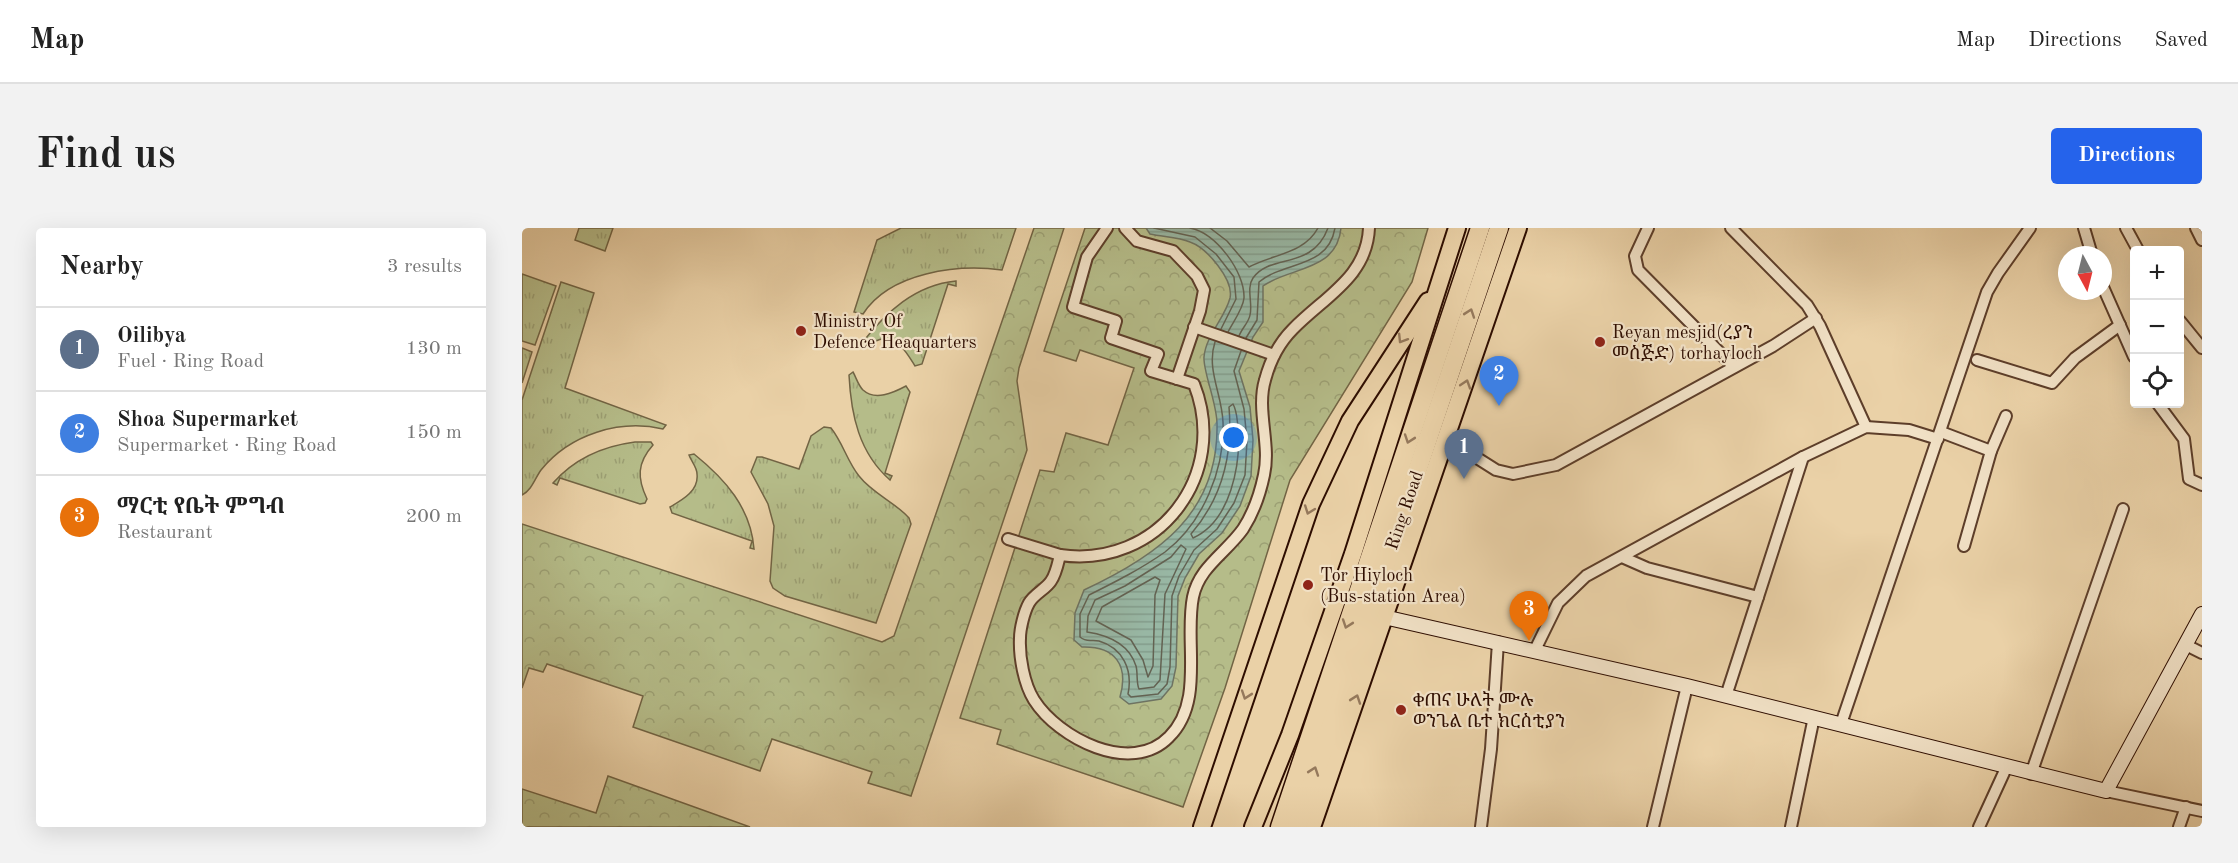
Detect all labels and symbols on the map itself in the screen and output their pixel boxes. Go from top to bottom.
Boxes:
north arrow [2058,246,2112,300]
one-way arrow [1463,308,1475,319]
place label: Ministry Of Defence Heaquarters [813,313,977,352]
place label: Reyan mesjid(ረያን መስጅድ) torhayloch [1612,323,1762,363]
marker: Ministry Of Defence Heaquarters [794,324,808,338]
one-way arrow [1397,333,1409,343]
marker: Reyan mesjid(ረያን መስጅድ) torhayloch [1593,335,1607,349]
pin: 2 [1480,356,1518,406]
one-way arrow [1459,379,1471,390]
your location [1219,423,1248,452]
pin: 1 [1444,430,1484,479]
one-way arrow [1404,433,1416,444]
street label: Ring Road [1383,468,1427,552]
one-way arrow [1304,504,1317,515]
place label: Tor Hiyloch (Bus-station Area) [1320,567,1466,606]
marker: Tor Hiyloch (Bus-station Area) [1301,578,1315,592]
pin: 3 [1510,592,1548,641]
one-way arrow [1341,618,1354,629]
one-way arrow [1241,689,1254,700]
place label: ቀጠና ሁለት ሙሉ ወንጌል ቤተ ክርስቲያን [1413,690,1565,731]
one-way arrow [1349,694,1362,705]
marker: ቀጠና ሁለት ሙሉ ወንጌል ቤተ ክርስቲያን [1394,703,1408,717]
one-way arrow [1307,766,1320,777]

